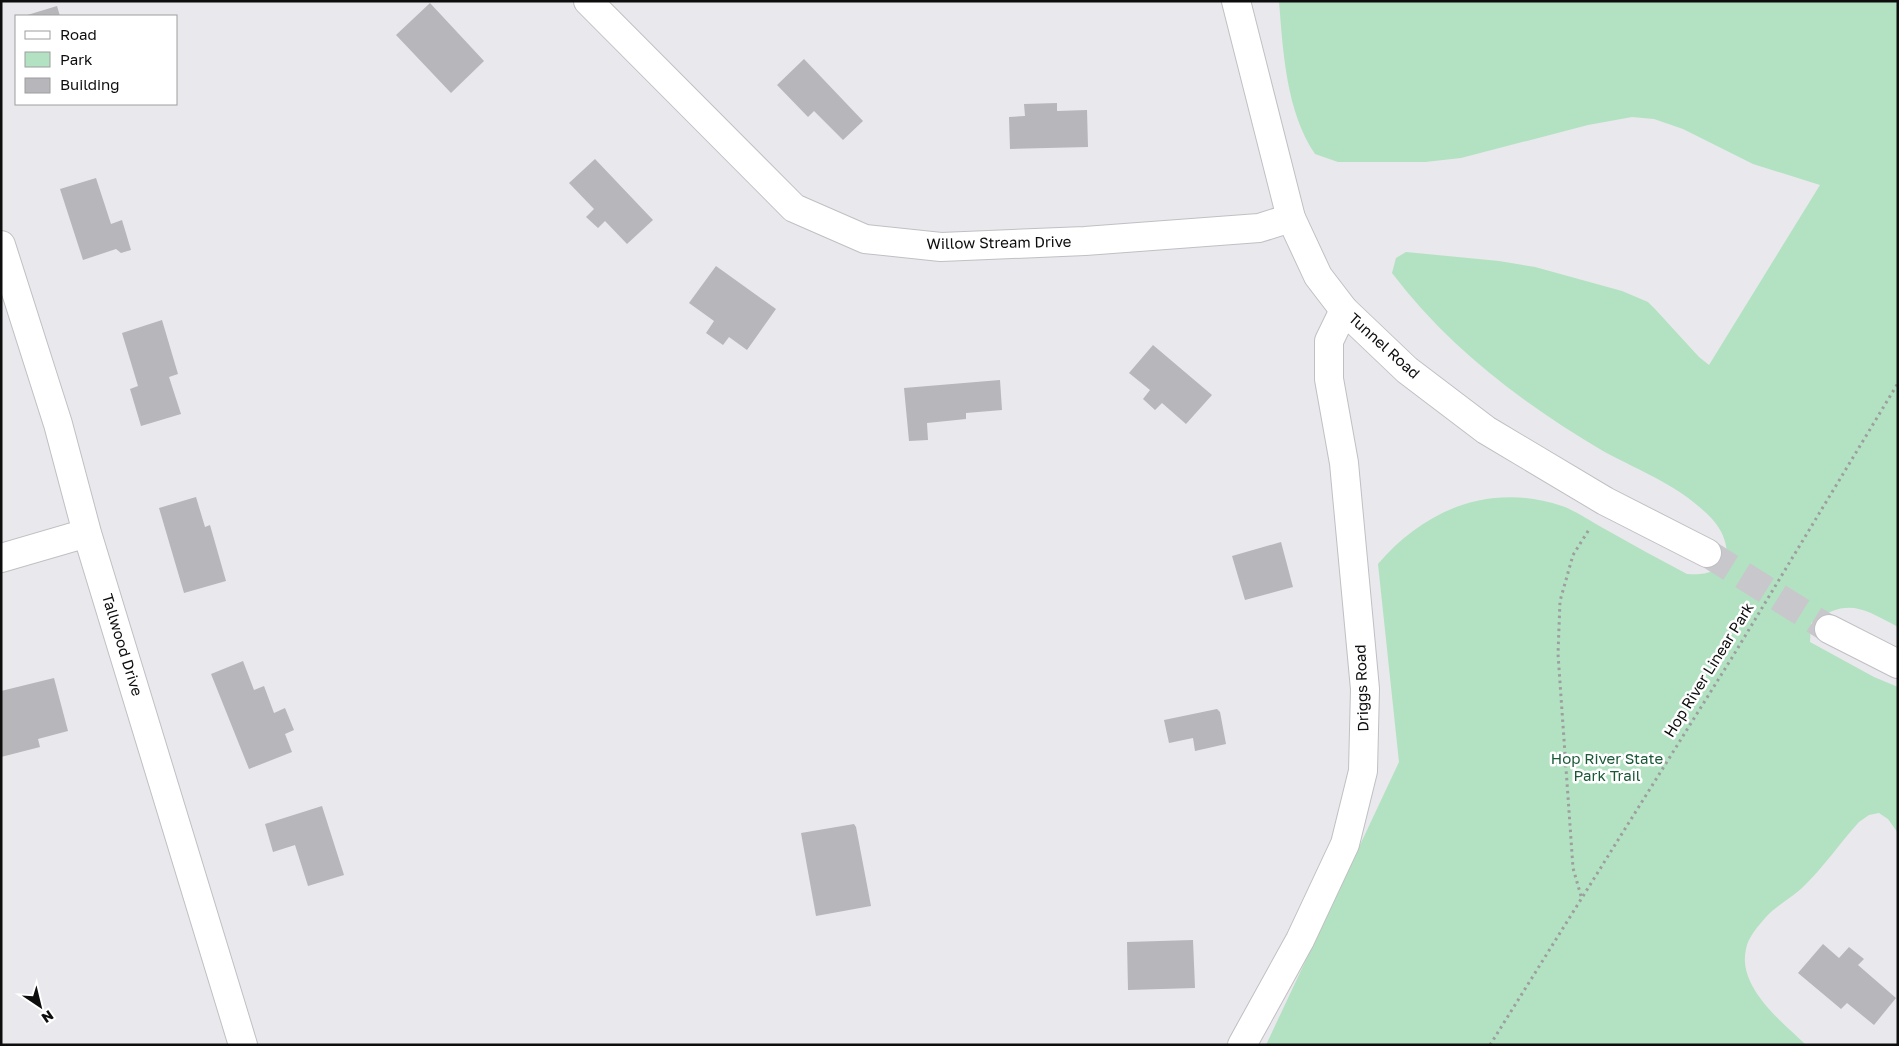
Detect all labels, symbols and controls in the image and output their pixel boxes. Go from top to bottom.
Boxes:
legend [15,15,178,105]
text: Road [60,25,97,43]
text: Park [60,50,93,68]
text: Building [60,75,120,93]
street label: Willow Stream Drive [926,232,1072,252]
street label: Tunnel Road [1345,309,1424,382]
street label: Tallwood Drive [99,591,147,698]
street label: Hop River Linear Park [1659,599,1757,740]
street label: Driggs Road [1350,644,1372,732]
park label: Hop River State Park Trail [1551,749,1663,784]
north arrow [15,981,65,1031]
text: N [39,1007,57,1027]

